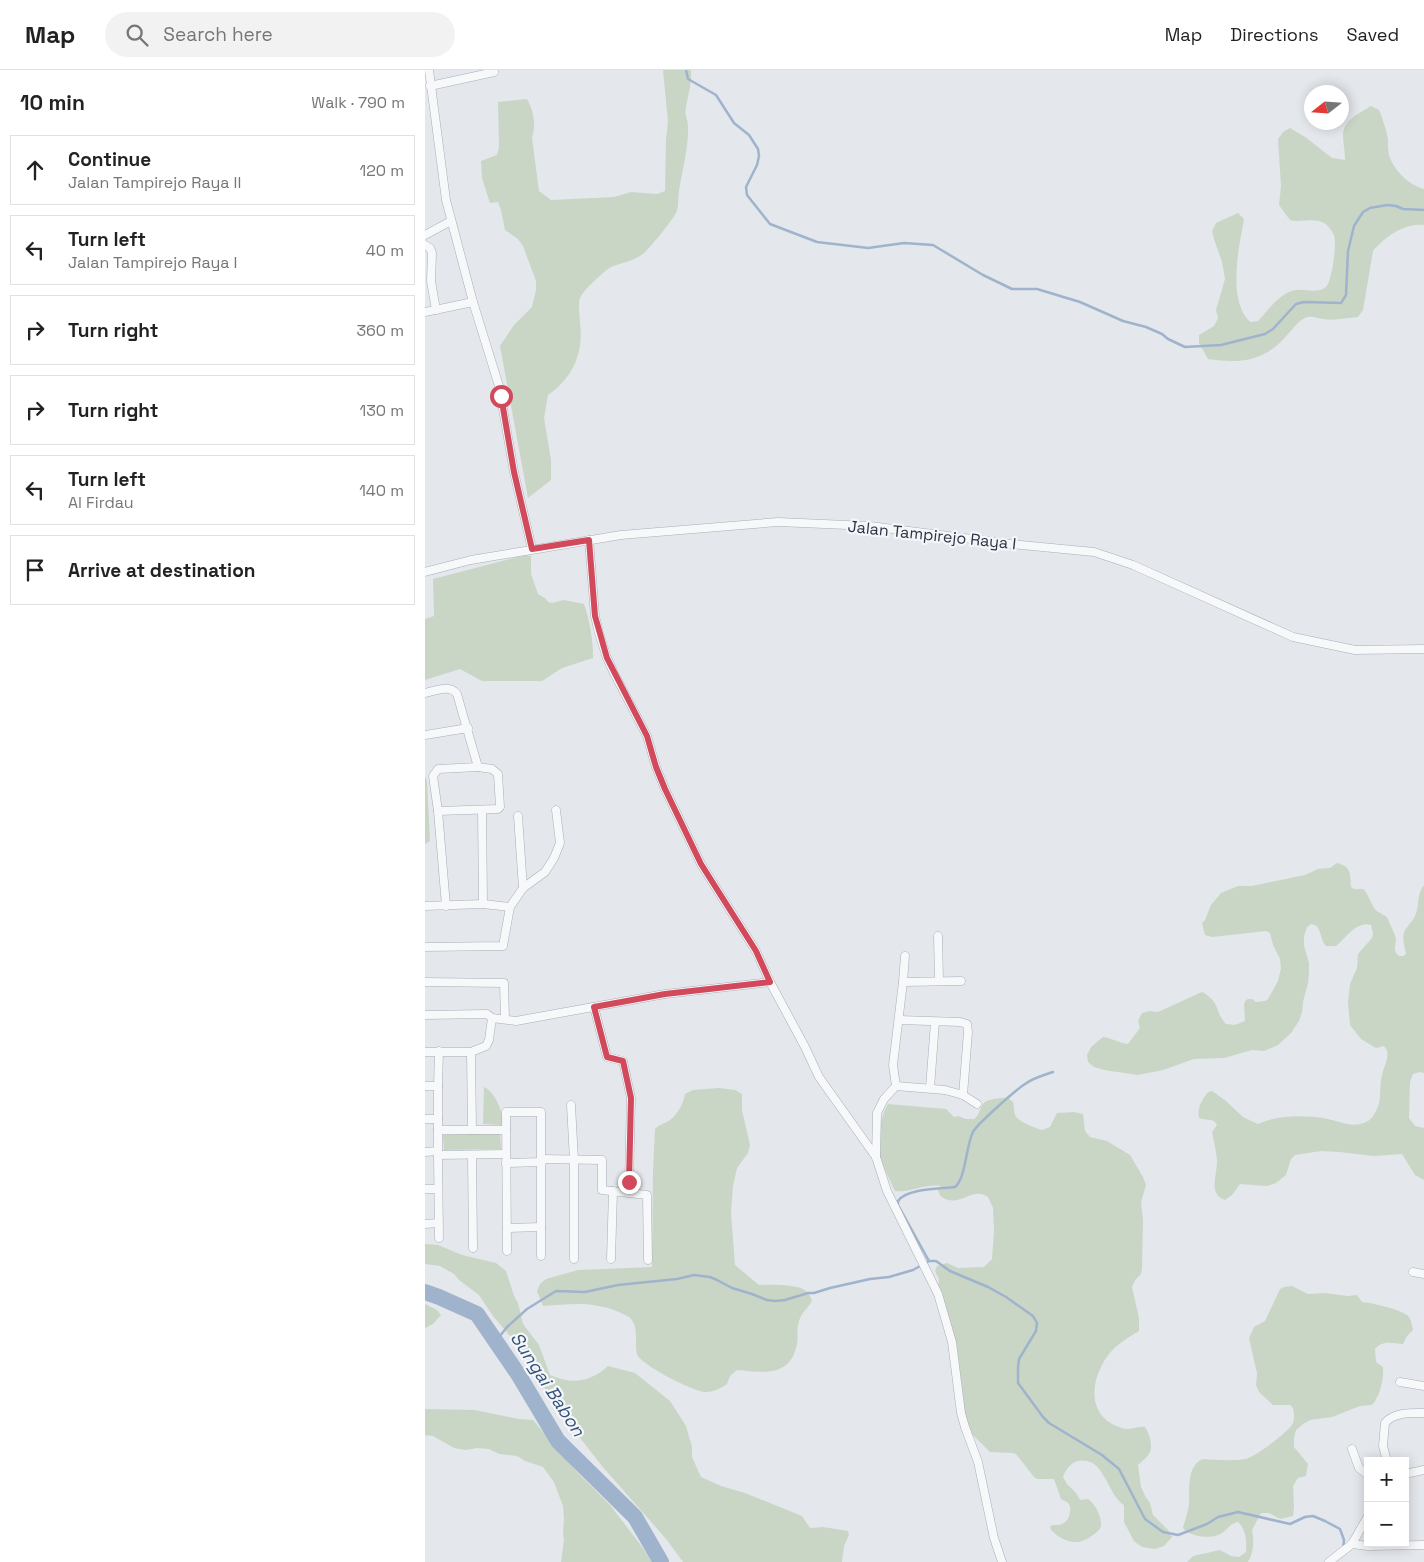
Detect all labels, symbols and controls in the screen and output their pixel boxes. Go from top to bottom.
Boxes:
search box [105,12,455,57]
text: Map [25,19,75,50]
icon: search [123,21,151,49]
text: Search here [163,22,273,47]
text: Map [1165,23,1202,46]
text: Directions [1230,23,1319,46]
text: Saved [1347,23,1399,46]
north arrow [1304,85,1349,130]
text: 10 min [20,89,85,116]
text: Walk · 790 m [311,92,405,113]
text: Continue [68,147,151,172]
icon: ahead [21,156,49,184]
text: 120 m [360,160,404,181]
text: Jalan Tampirejo Raya II [68,172,241,193]
text: Turn left [68,227,146,252]
icon: left [21,236,49,264]
text: 40 m [366,240,404,261]
text: Jalan Tampirejo Raya I [68,252,237,273]
icon: right [21,316,49,344]
text: Turn right [68,318,158,343]
text: 360 m [356,320,404,341]
route start [490,385,513,408]
icon: right [21,396,49,424]
text: Turn right [68,398,158,423]
text: 130 m [360,400,404,421]
text: Turn left [68,467,146,492]
icon: left [21,476,49,504]
text: 140 m [359,480,404,501]
text: Al Firdau [68,492,134,513]
street label: Jalan Tampirejo Raya I [847,516,1017,554]
icon: arrive [21,556,49,584]
text: Arrive at destination [68,558,256,583]
route end [618,1171,641,1194]
water label: Sungai Babon [506,1327,591,1441]
map controls [1364,1457,1409,1547]
button: + [1364,1457,1409,1502]
button: − [1364,1502,1409,1547]

